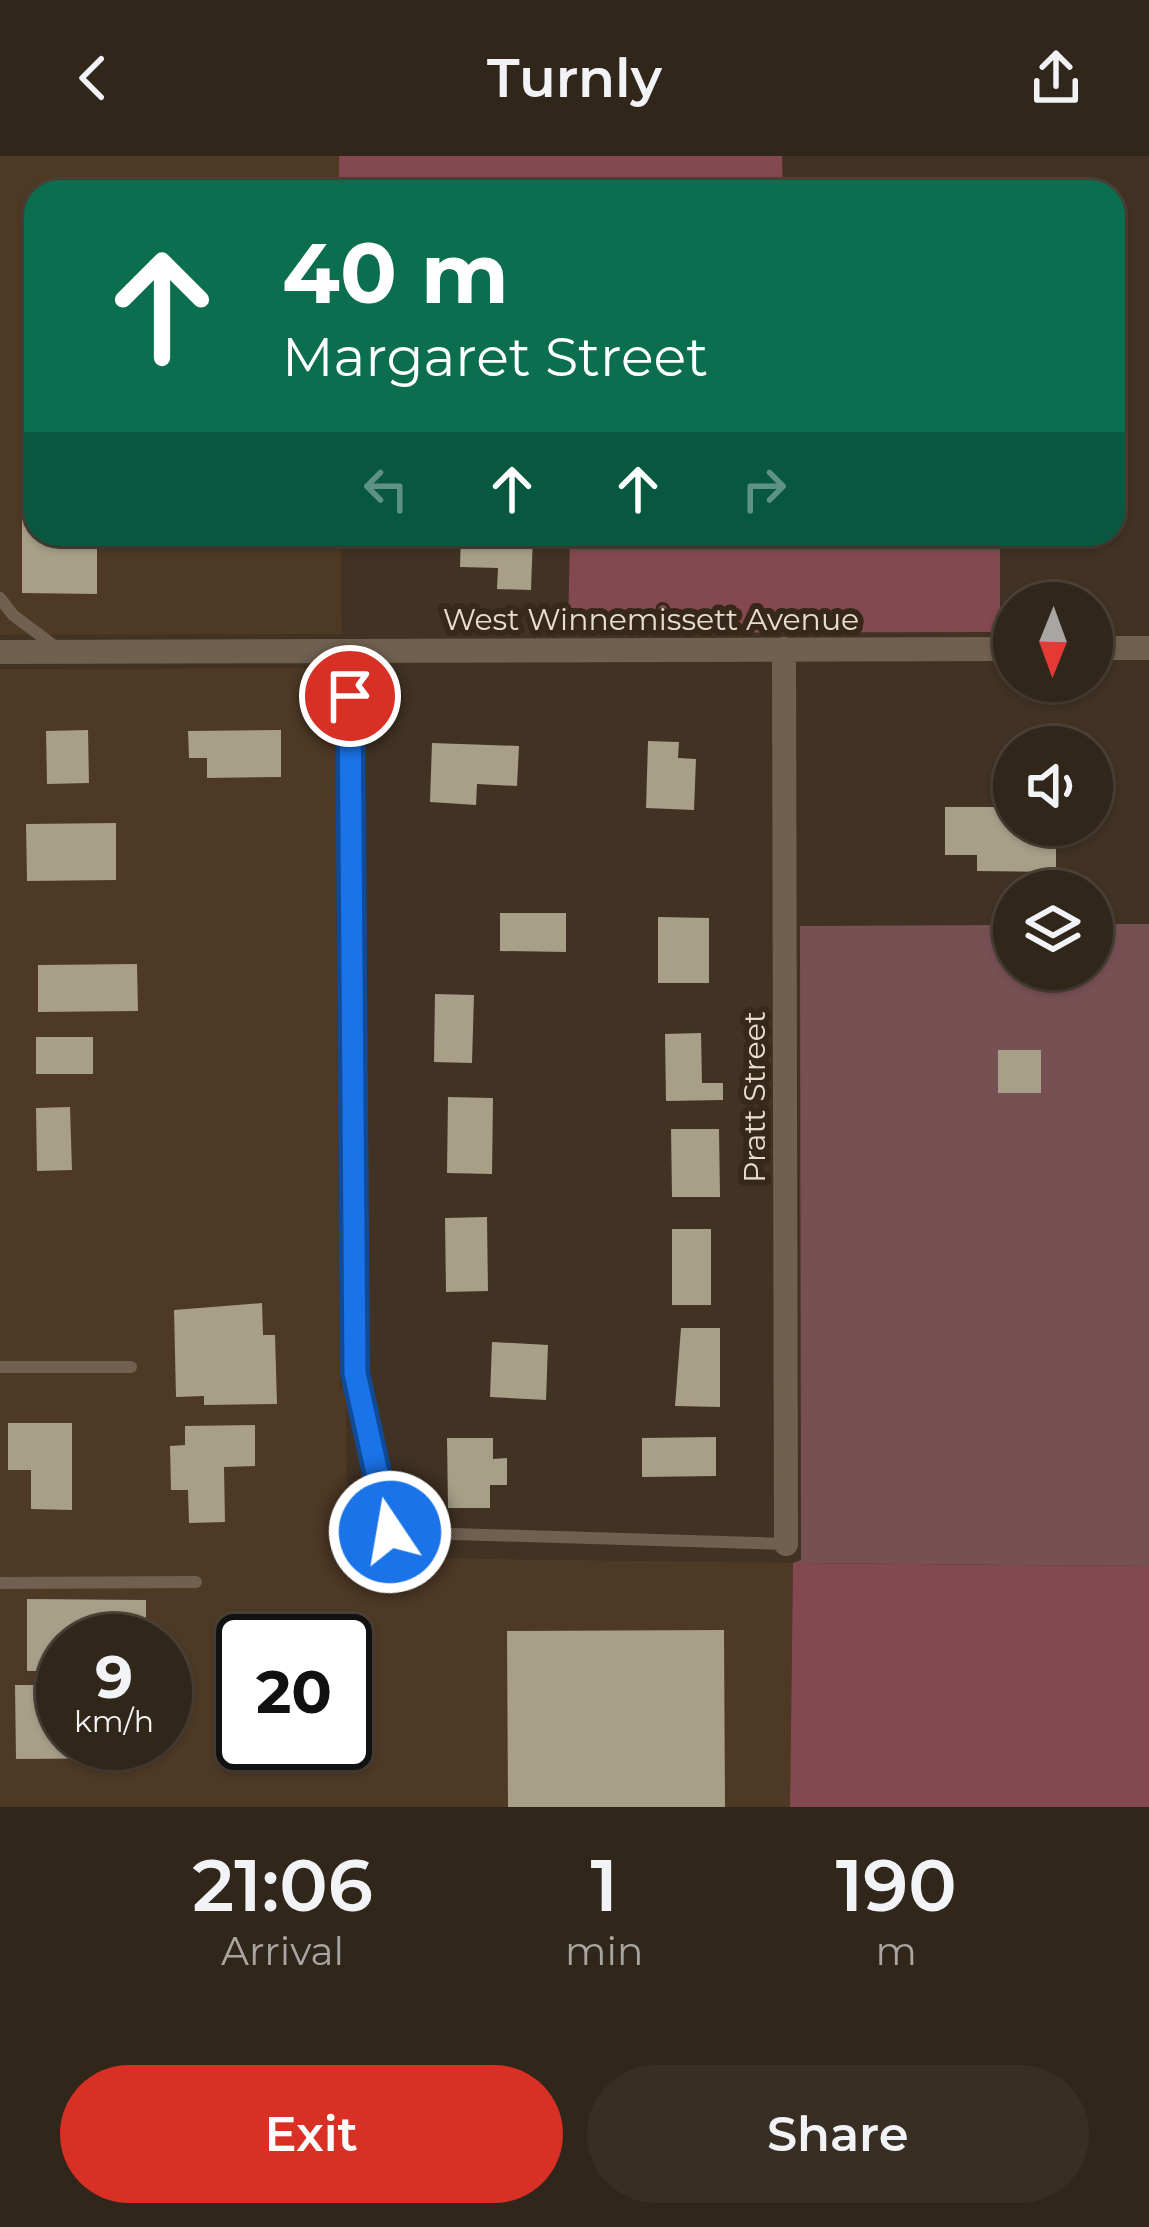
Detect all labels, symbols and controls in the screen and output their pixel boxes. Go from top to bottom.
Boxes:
icon: back [60,45,126,111]
text: Turnly [487,45,662,111]
icon: share [1023,45,1089,111]
text: 40 m [282,222,509,324]
icon: ahead [84,228,240,384]
text: Margaret Street [282,324,708,390]
icon: left [353,456,419,522]
icon: ahead [479,456,545,522]
icon: ahead [605,456,671,522]
icon: right [731,456,797,522]
north arrow [993,582,1113,702]
map controls [993,582,1113,990]
street label: West Winnemissett Avenue [443,601,859,638]
pin [299,645,401,747]
icon: arrive [317,663,383,729]
button: sound [993,726,1113,846]
button: layers [993,870,1113,990]
street label: Pratt Street [736,1011,773,1183]
position arrow [327,1469,453,1595]
speed limit sign: 20 [216,1614,372,1770]
text: 9 [95,1640,133,1713]
text: km/h [74,1703,154,1740]
text: 21:06 [192,1841,373,1929]
text: 1 [591,1841,618,1929]
text: 190 [836,1841,957,1929]
text: Arrival [221,1927,344,1975]
text: min [565,1927,643,1975]
text: m [875,1927,917,1975]
button: Exit [60,2065,563,2203]
button: Share [587,2065,1089,2203]

